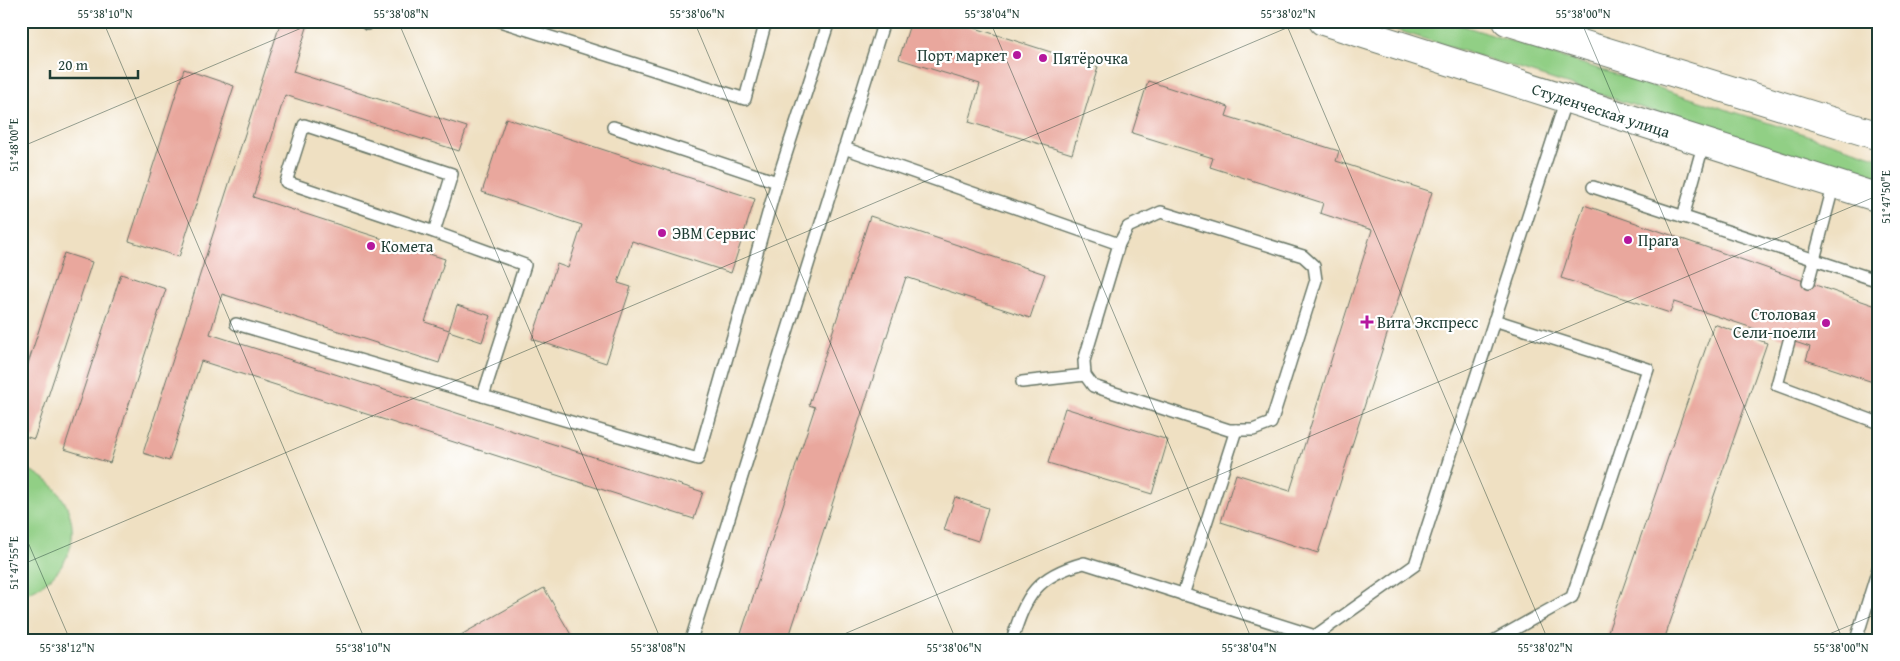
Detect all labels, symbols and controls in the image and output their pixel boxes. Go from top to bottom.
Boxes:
text: 55°38'10"N [77,5,133,22]
text: 55°38'08"N [373,5,429,22]
text: 55°38'06"N [669,5,725,22]
text: 55°38'04"N [964,5,1020,22]
text: 55°38'02"N [1260,5,1316,22]
text: 55°38'00"N [1555,5,1611,22]
place label: Порт маркет [917,43,1007,67]
place label: Пятёрочка [1053,46,1128,70]
scale bar [50,48,138,80]
marker: Порт маркет [1011,49,1023,61]
marker: Пятёрочка [1037,52,1049,64]
text: 20 m [58,54,89,75]
street label: Студенческая улица [1529,76,1674,144]
text: 51°48'00"E [5,118,22,172]
text: 51°47'50"E [1877,170,1894,224]
place label: ЭВМ Сервис [672,221,756,245]
marker: ЭВМ Сервис [656,227,668,239]
place label: Прага [1638,228,1679,252]
place label: Комета [381,234,434,258]
marker: Прага [1622,234,1634,246]
marker: Комета [365,240,377,252]
place label: Столовая Сели-поели [1733,302,1816,344]
place label: Вита Экспресс [1377,310,1478,334]
marker: Вита Экспресс [1361,316,1373,328]
marker: Столовая Сели-поели [1820,317,1832,329]
text: 51°47'55"E [5,536,22,590]
text: 55°38'12"N [39,639,95,656]
text: 55°38'10"N [335,639,391,656]
text: 55°38'08"N [630,639,686,656]
text: 55°38'06"N [926,639,982,656]
text: 55°38'04"N [1221,639,1277,656]
text: 55°38'02"N [1517,639,1573,656]
text: 55°38'00"N [1813,639,1869,656]

